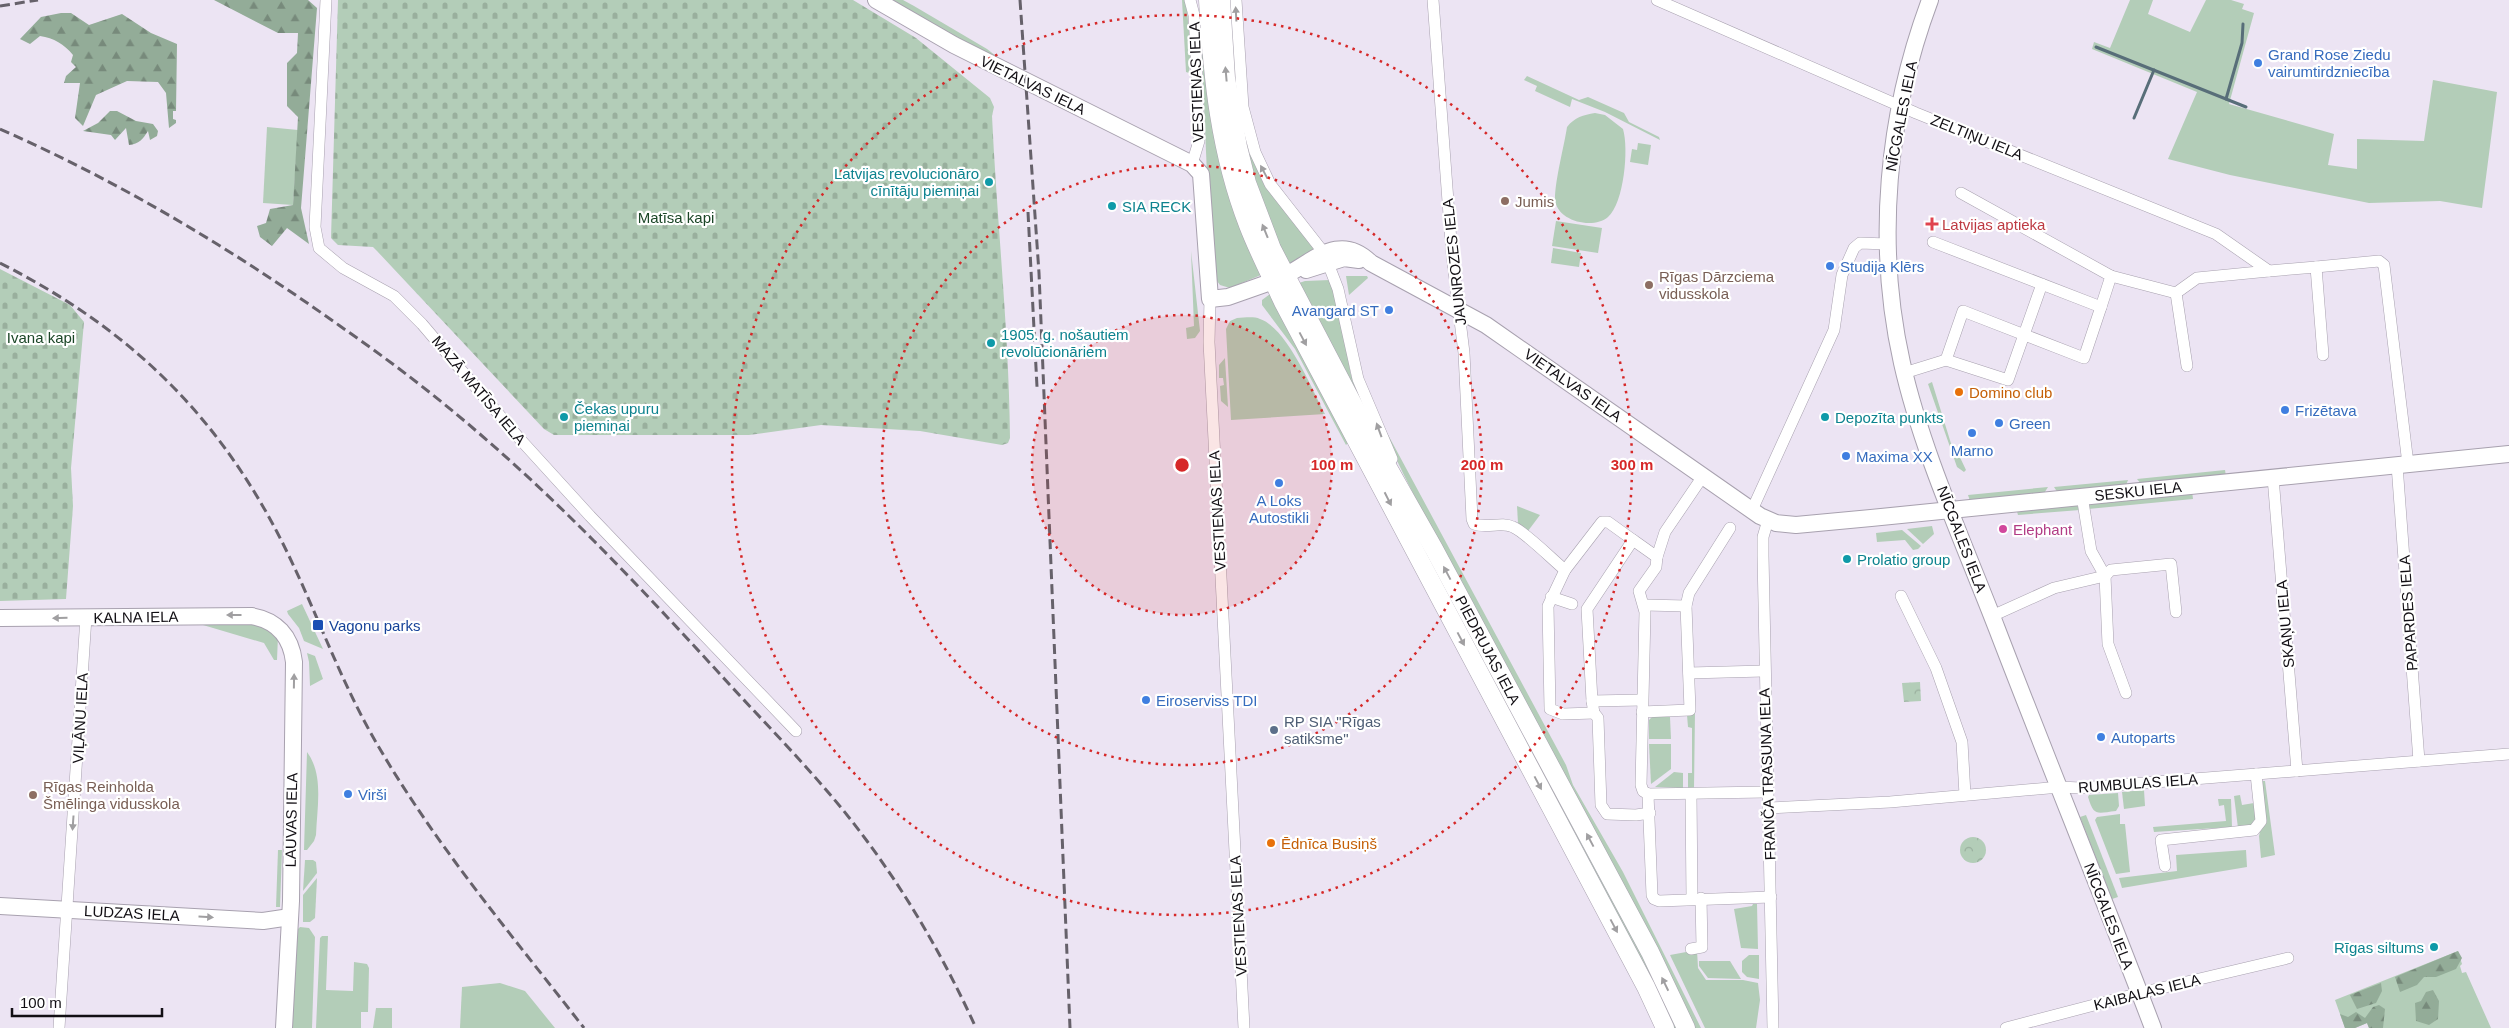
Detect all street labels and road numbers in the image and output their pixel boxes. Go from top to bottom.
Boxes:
street label: VESTIENAS IELA [1185,21,1207,143]
street label: VIETALVAS IELA [978,52,1088,118]
street label: NĪCGALES IELA [1882,59,1920,173]
street label: ZELTIŅU IELA [1928,111,2026,163]
street label: JAUNROZES IELA [1439,198,1469,326]
street label: MAZĀ MATĪSA IELA [429,332,529,448]
street label: VIETALVAS IELA [1521,345,1625,425]
street label: VESTIENAS IELA [1205,450,1229,572]
street label: SESKU IELA [2094,478,2182,504]
street label: NĪCGALES IELA [1934,483,1990,595]
street label: PAPARDES IELA [2395,554,2421,672]
street label: SKAŅU IELA [2273,579,2297,669]
street label: PIEDRUJAS IELA [1452,593,1524,707]
street label: KALNA IELA [93,608,179,626]
street label: VIĻĀNU IELA [69,672,91,764]
street label: FRANČA TRASUNA IELA [1755,688,1779,860]
street label: RUMBULAS IELA [2078,770,2198,796]
street label: LAUVAS IELA [282,772,300,868]
street label: VESTIENAS IELA [1226,855,1250,977]
street label: NĪCGALES IELA [2081,860,2137,972]
street label: LUDZAS IELA [84,902,180,924]
street label: KAIBALAS IELA [2092,971,2202,1013]

